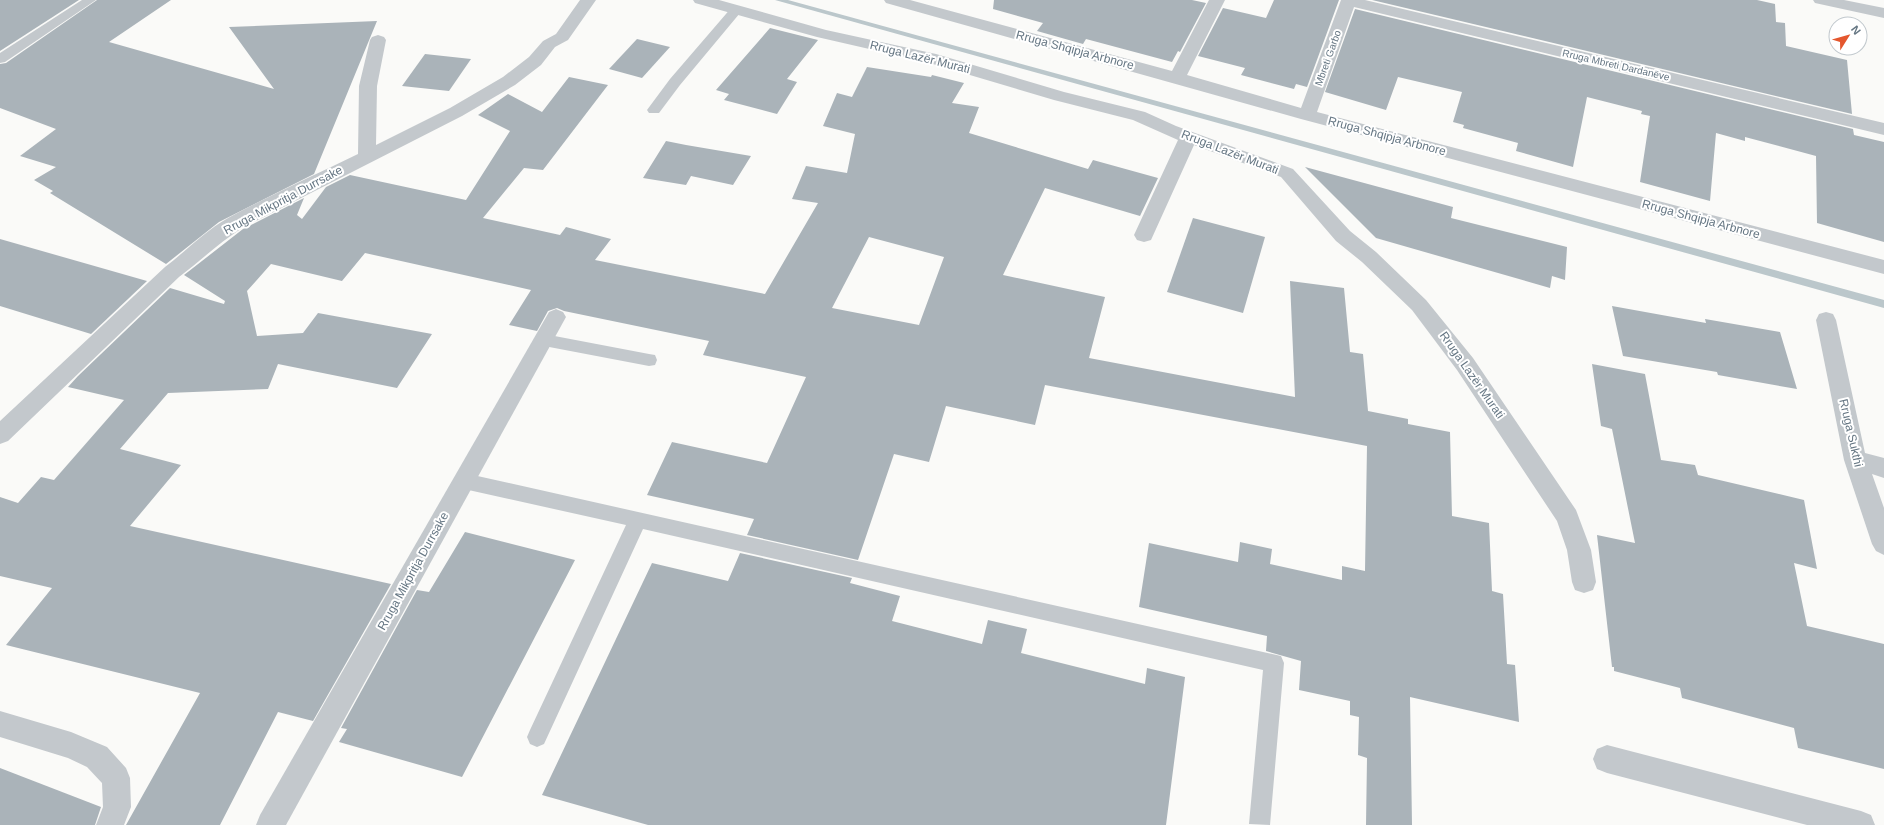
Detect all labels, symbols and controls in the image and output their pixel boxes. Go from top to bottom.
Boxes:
north arrow [1828,16,1868,56]
text: N [1849,23,1863,37]
street label: Rruga Shqipja Arbnore [1015,28,1136,73]
street label: Mbreti Garbo [1313,28,1343,87]
street label: Rruga Lazër Murati [868,38,972,76]
street label: Rruga Mbreti Dardanëve [1561,47,1671,83]
street label: Rruga Shqipja Arbnore [1327,114,1448,159]
street label: Rruga Lazër Murati [1180,127,1280,177]
street label: Rruga Mikpritja Durrsake [221,163,345,237]
street label: Rruga Shqipja Arbnore [1641,197,1762,242]
street label: Rruga Lazër Murati [1437,329,1507,421]
street label: Rruga Sukthi [1836,398,1866,468]
street label: Rruga Mikpritja Durrsake [375,509,451,632]

